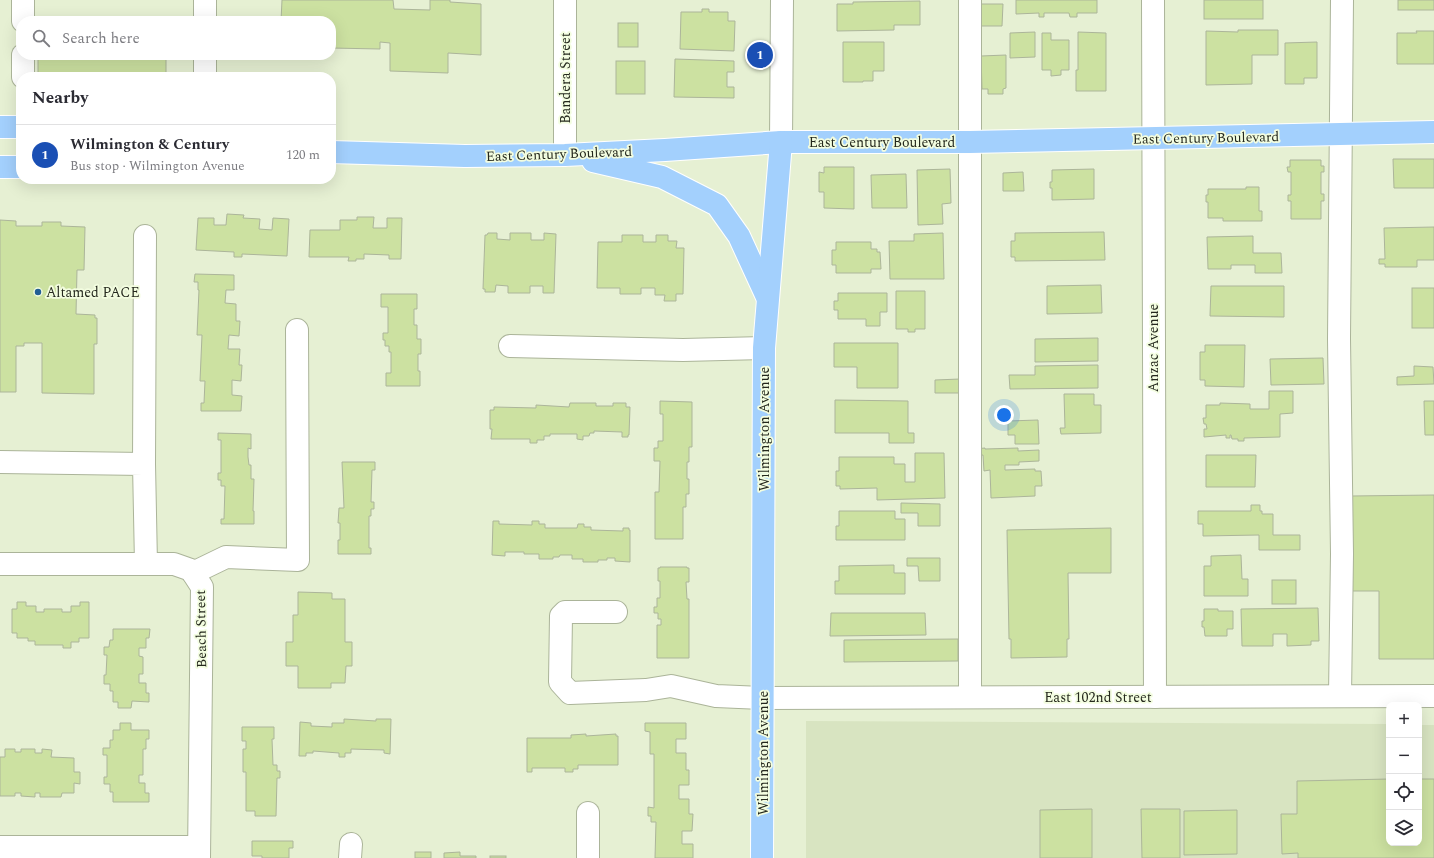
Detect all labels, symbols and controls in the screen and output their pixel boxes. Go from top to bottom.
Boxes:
search box [16,16,336,60]
icon: search [30,27,52,49]
text: Search here [62,27,140,50]
street label: Bandera Street [555,32,576,124]
pin: 1 [747,40,773,70]
text: Nearby [32,85,88,111]
street label: East Century Boulevard [1133,126,1280,150]
street label: East Century Boulevard [809,132,955,153]
text: Wilmington & Century [70,133,229,156]
street label: East Century Boulevard [485,141,633,167]
text: 1 [41,145,49,165]
text: 120 m [286,145,320,165]
text: Bus stop · Wilmington Avenue [70,156,245,176]
place label: Altamed PACE [46,282,140,303]
marker: Altamed PACE [33,287,43,297]
street label: Anzac Avenue [1143,303,1164,392]
street label: Wilmington Avenue [754,367,775,491]
your location [994,405,1014,425]
street label: Beach Street [190,590,212,668]
street label: East 102nd Street [1044,687,1152,708]
street label: Wilmington Avenue [753,691,774,815]
map controls [1386,702,1422,846]
button: + [1386,702,1422,738]
button: − [1386,738,1422,774]
button: locate [1386,774,1422,810]
button: layers [1386,810,1422,846]

